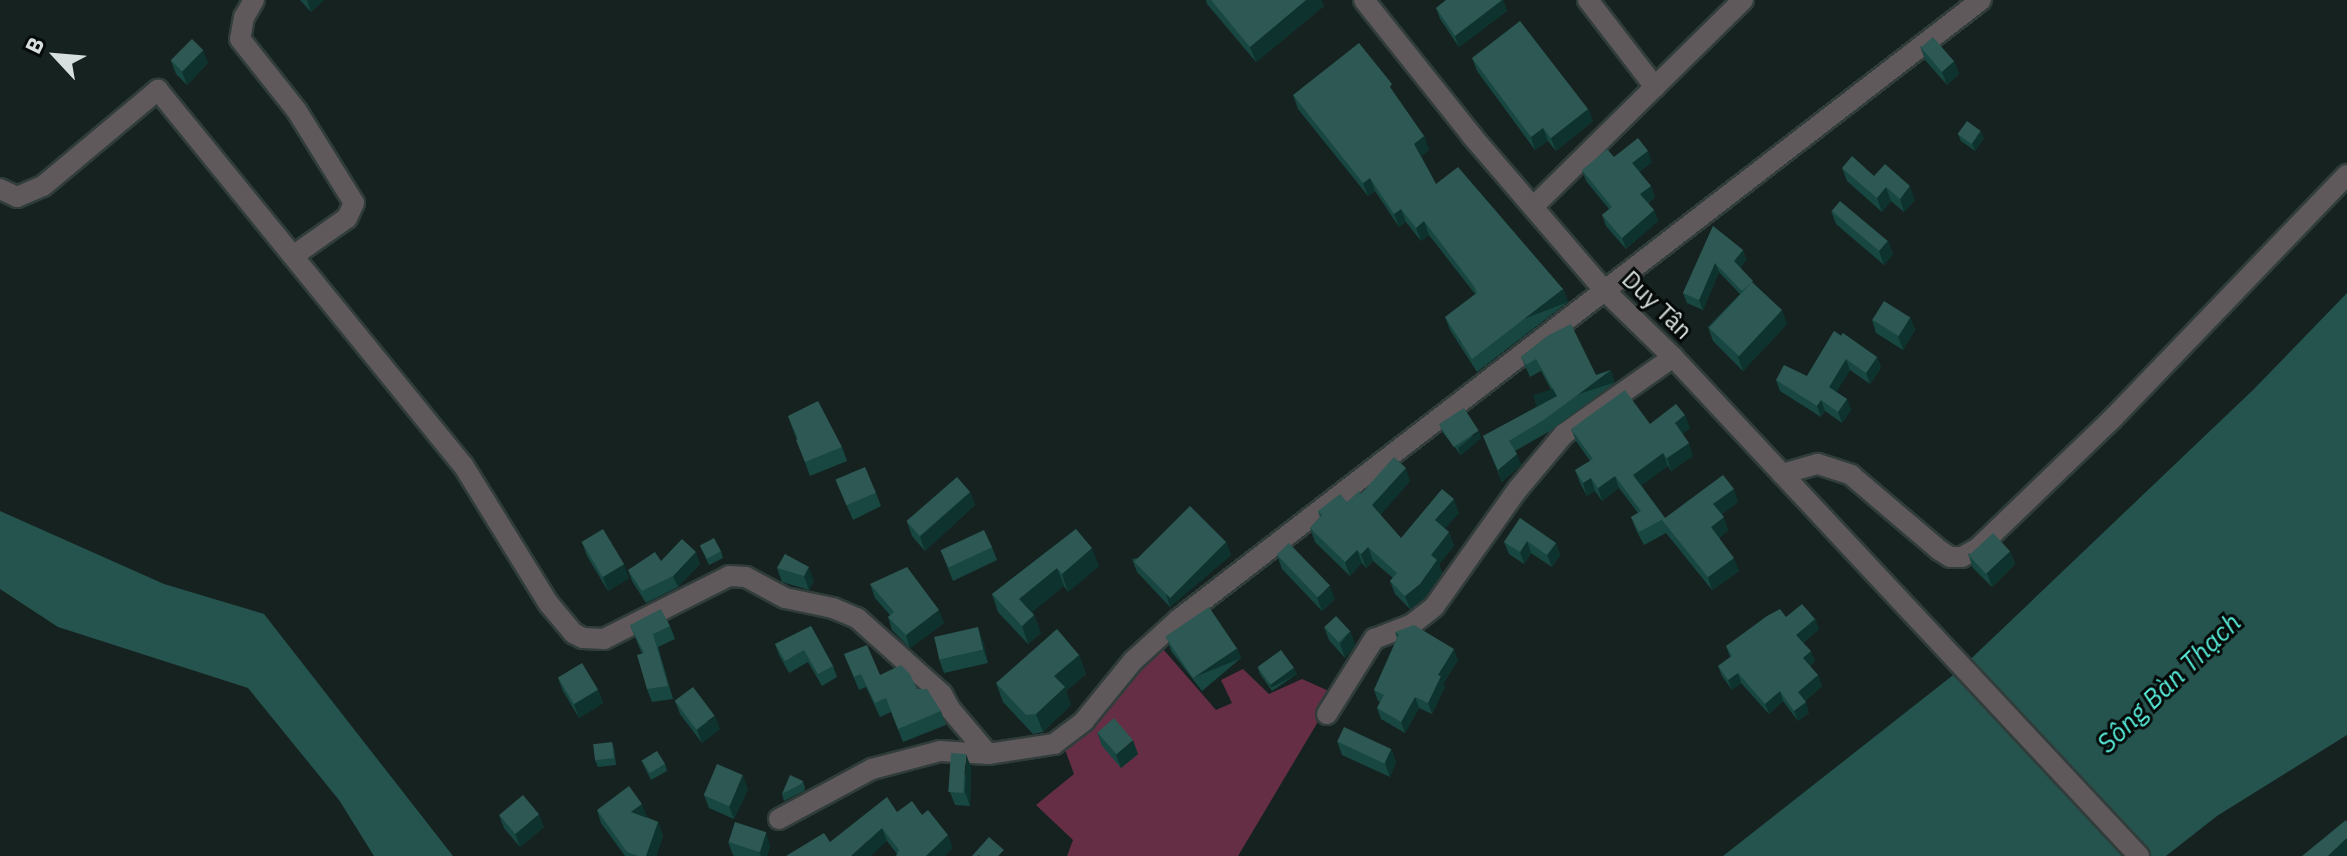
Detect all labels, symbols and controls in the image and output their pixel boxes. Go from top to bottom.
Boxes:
north arrow [16,16,96,96]
text: B [18,32,50,58]
street label: Duy Tân [1616,265,1698,345]
water label: Sông Bàn Thạch [2091,607,2247,759]

